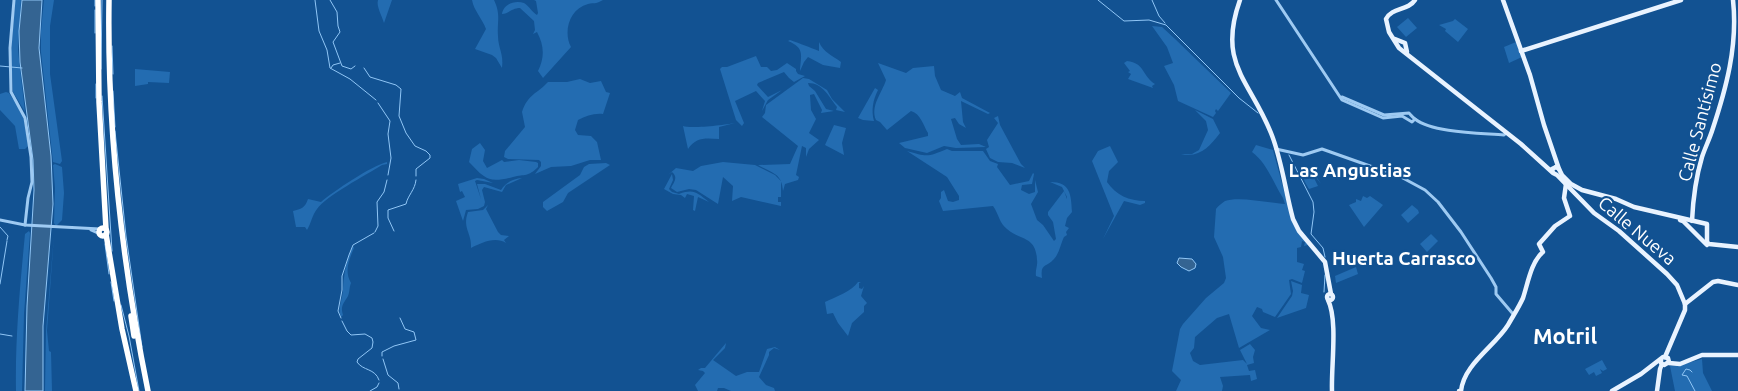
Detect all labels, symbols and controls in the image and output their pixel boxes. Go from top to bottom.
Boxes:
street label: Calle Santísimo [1674,60,1725,183]
district label: Las Angustias [1289,159,1411,181]
street label: Calle Nueva [1595,192,1680,268]
district label: Huerta Carrasco [1332,247,1476,269]
district label: Motril [1533,323,1597,348]

